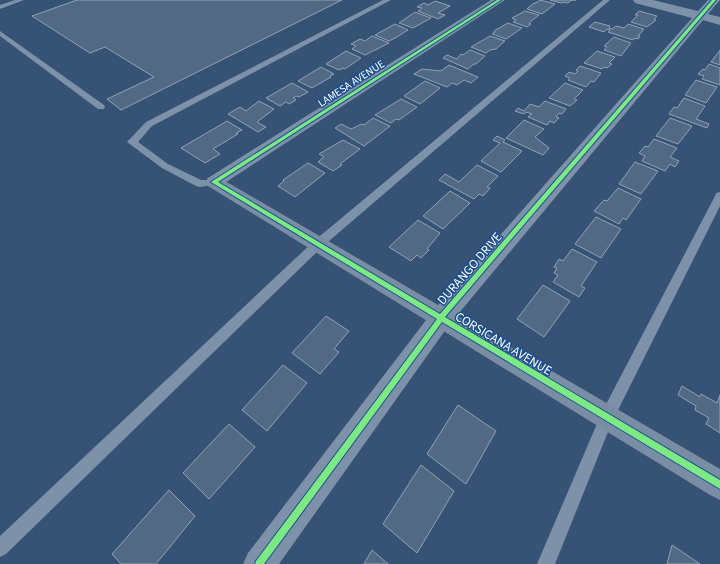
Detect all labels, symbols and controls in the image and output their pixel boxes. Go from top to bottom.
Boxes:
street label: LAMESA AVENUE [315,56,388,111]
street label: DURANGO DRIVE [433,228,506,309]
street label: CORSICANA AVENUE [452,308,555,380]

